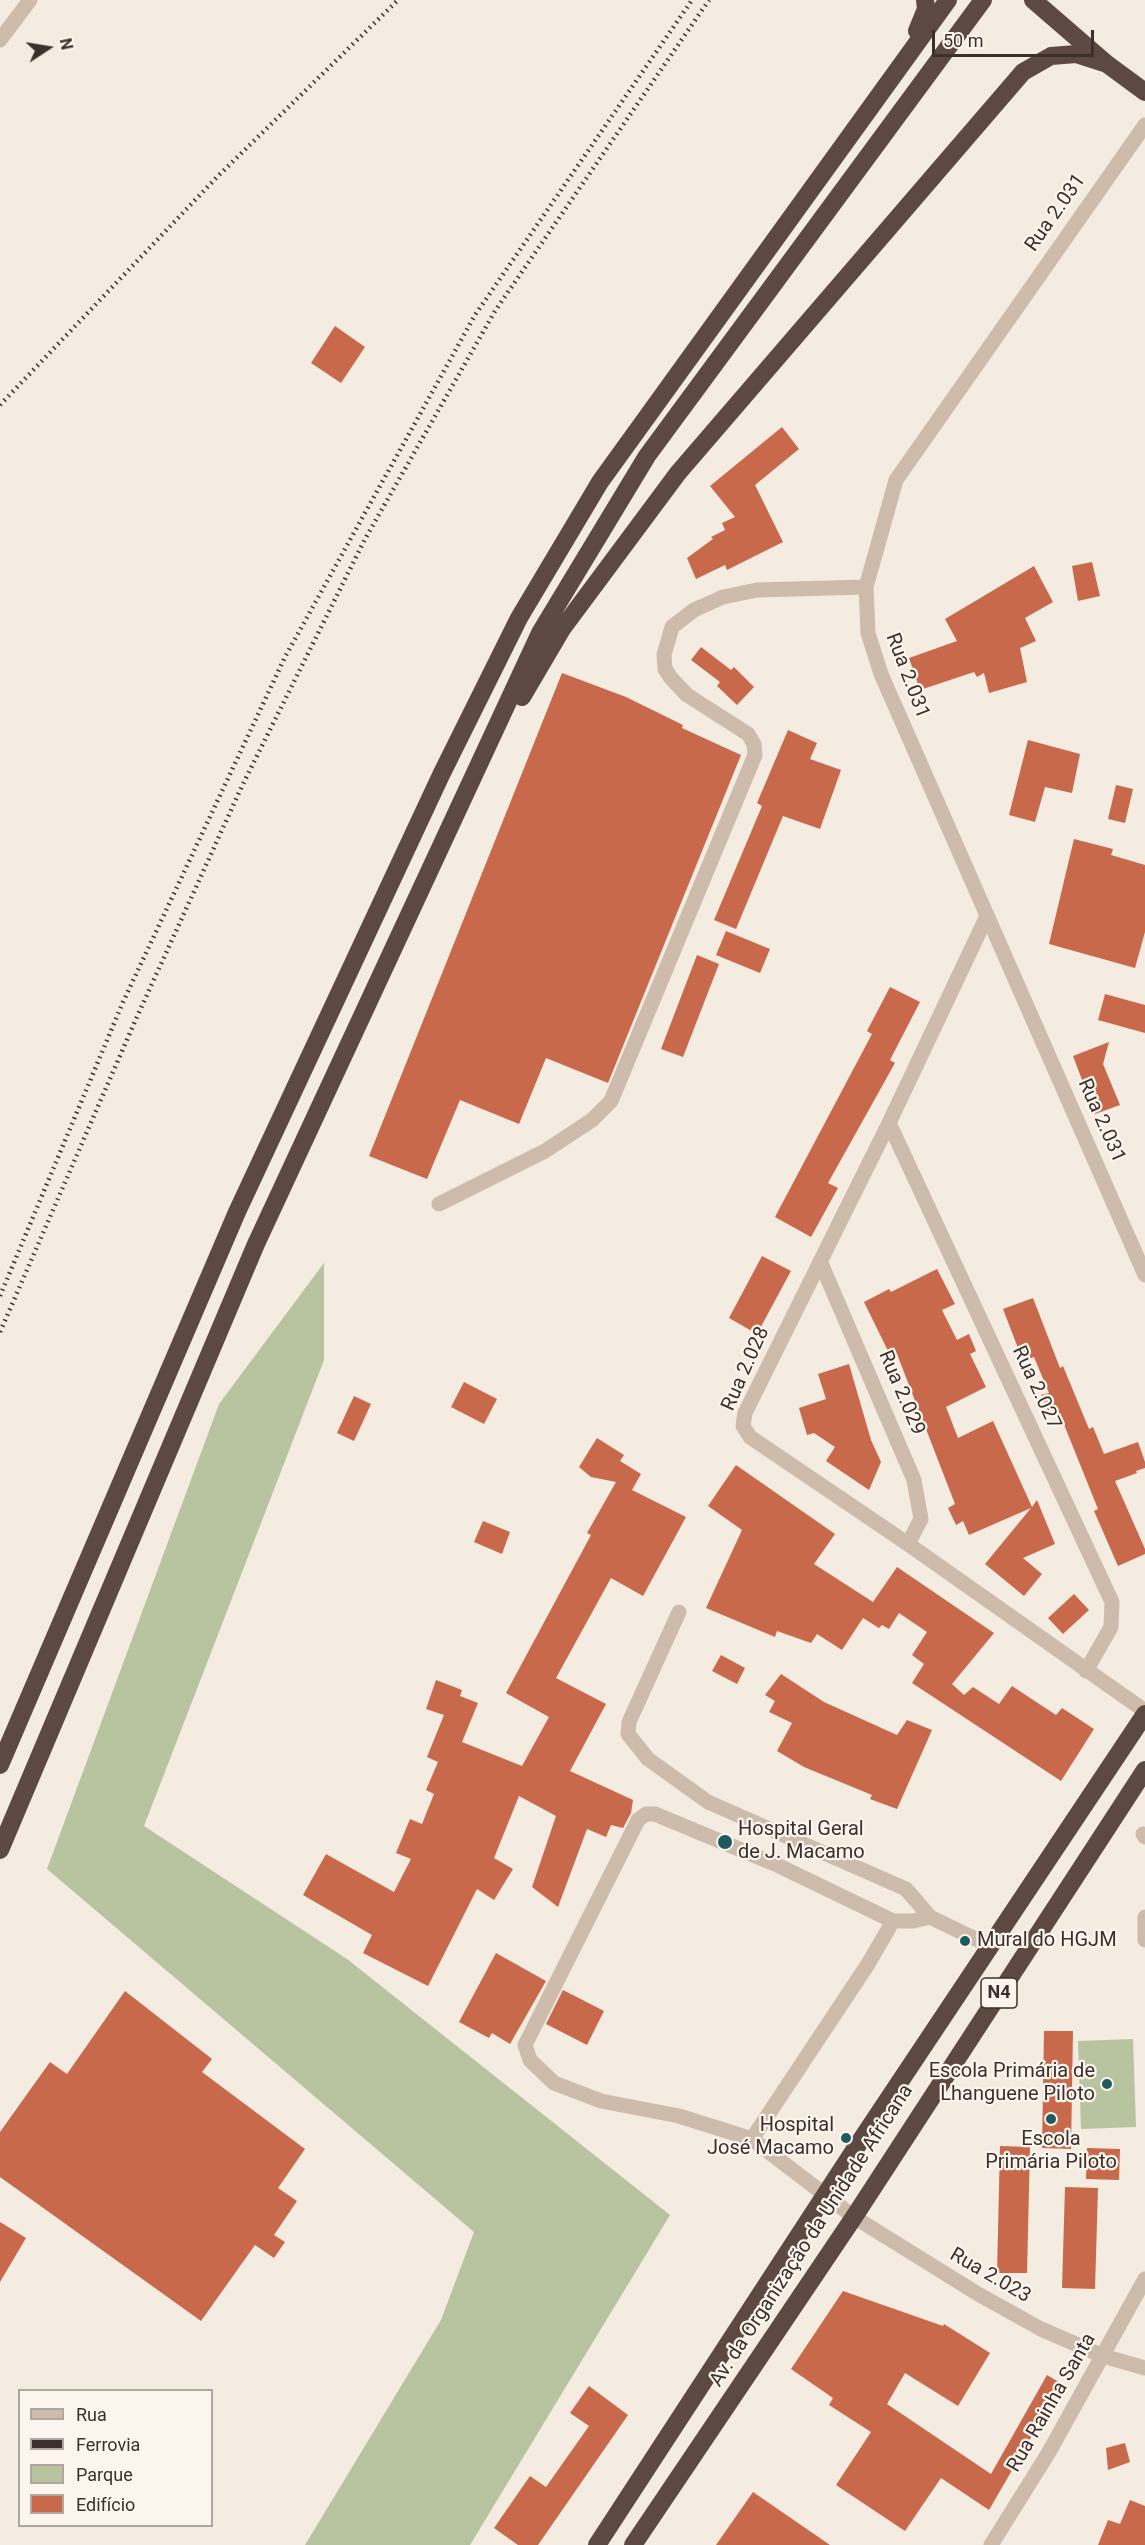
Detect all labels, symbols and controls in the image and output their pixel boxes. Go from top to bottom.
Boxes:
north arrow [18,18,78,78]
scale bar [935,18,1097,56]
text: 50 m [943,30,983,51]
text: N [56,37,77,52]
street label: Rua 2.031 [1021,169,1091,257]
street label: Rua 2.031 [880,630,934,722]
street label: Rua 2.031 [1072,1075,1130,1167]
street label: Rua 2.028 [717,1323,775,1415]
street label: Rua 2.027 [1006,1342,1066,1434]
street label: Rua 2.029 [872,1347,930,1439]
place label: Hospital Geral de J. Macamo [738,1818,865,1865]
marker: Hospital Geral de J. Macamo [716,1833,734,1851]
place label: Mural do HGJM [977,1929,1117,1953]
marker: Mural do HGJM [958,1934,972,1948]
road number: N4 [981,1978,1017,2008]
place label: Escola Primária de Lhanguene Piloto [929,2060,1095,2107]
marker: Escola Primária de Lhanguene Piloto [1100,2077,1114,2091]
street label: Av. da Organização da Unidade Africana [705,2080,919,2392]
marker: Escola Primária Piloto [1044,2112,1058,2126]
place label: Hospital José Macamo [707,2114,834,2161]
place label: Escola Primária Piloto [985,2128,1117,2175]
marker: Hospital José Macamo [839,2131,853,2145]
street label: Rua 2.023 [945,2243,1035,2309]
street label: Rua Rainha Santa [1003,2329,1101,2477]
legend [18,2389,213,2527]
text: Rua [76,2404,107,2425]
text: Ferrovia [76,2434,140,2455]
text: Parque [76,2464,133,2485]
text: Edifício [76,2494,135,2515]

